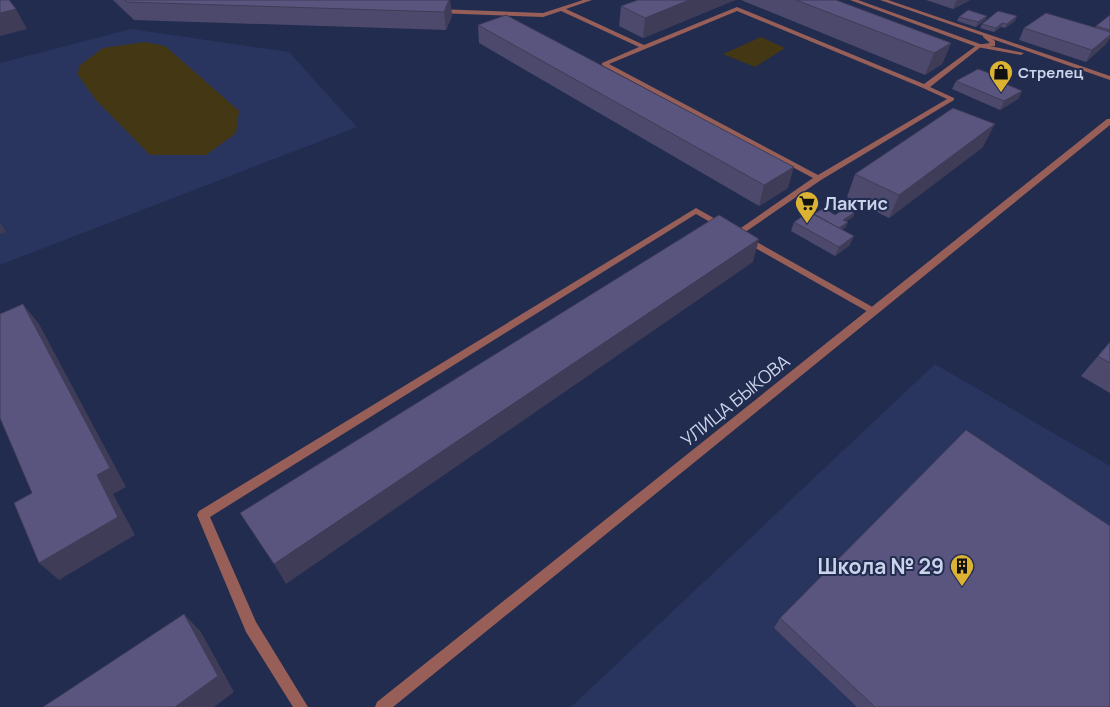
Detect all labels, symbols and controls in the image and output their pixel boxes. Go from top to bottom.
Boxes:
shop icon: Стрелец [988,59,1014,93]
place label: Стрелец [1018,62,1083,83]
supermarket icon: Лактис [794,190,820,224]
place label: Лактис [824,191,888,215]
street label: УЛИЦА БЫКОВА [676,348,795,451]
place label: Школа № 29 [818,552,944,580]
building icon: Школа № 29 [949,553,975,587]

